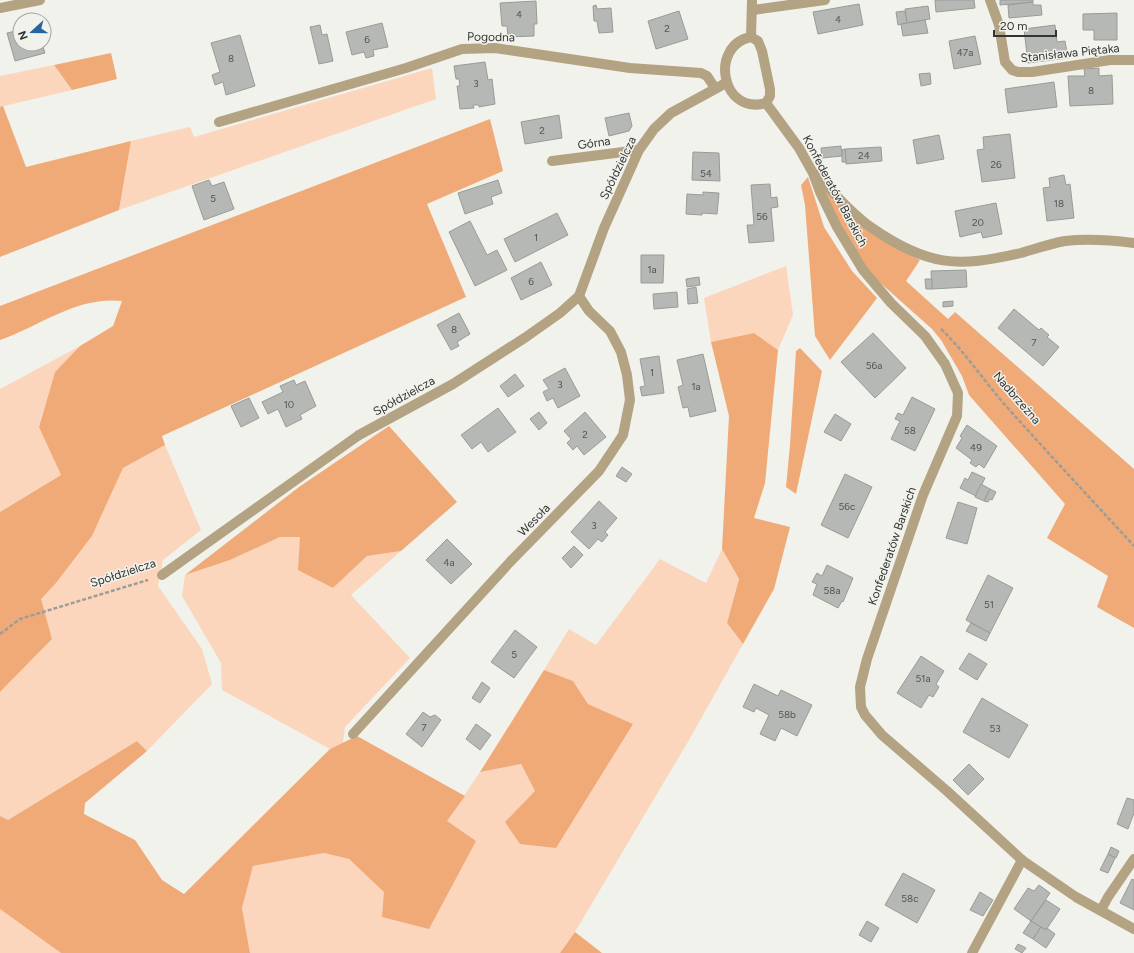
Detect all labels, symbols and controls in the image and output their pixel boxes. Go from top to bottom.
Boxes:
house number: 4 [516,8,522,21]
north arrow [12,12,52,52]
scale bar [994,12,1056,38]
house number: 4 [835,13,841,26]
text: 20 m [1000,19,1028,33]
house number: 2 [664,22,670,35]
text: N [16,29,31,42]
street label: Pogodna [467,30,515,44]
house number: 6 [364,33,370,46]
street label: Stanisława Piętaka [1020,41,1120,65]
house number: 47a [957,46,973,59]
house number: 8 [228,52,234,65]
house number: 3 [473,77,479,90]
house number: 8 [1088,84,1094,97]
house number: 2 [539,124,545,137]
street label: Konfederatów Barskich [800,133,870,249]
street label: Górna [577,134,611,152]
street label: Spółdzielcza [597,134,639,202]
house number: 24 [858,149,870,162]
house number: 26 [990,158,1002,171]
house number: 54 [700,167,712,180]
house number: 5 [210,192,216,205]
house number: 18 [1054,197,1064,210]
house number: 56 [756,210,768,223]
house number: 20 [972,216,984,229]
house number: 1 [534,231,538,244]
house number: 1a [647,263,657,276]
house number: 6 [528,275,534,288]
house number: 8 [451,323,457,336]
house number: 7 [1031,336,1037,349]
house number: 56a [866,359,882,372]
house number: 1 [650,366,654,379]
street label: Nadbrzeżna [990,369,1044,427]
street label: Spółdzielcza [371,373,437,419]
house number: 3 [557,378,563,391]
house number: 1a [691,380,701,393]
house number: 10 [284,398,294,411]
house number: 58 [904,424,916,437]
house number: 2 [582,428,588,441]
house number: 49 [970,441,982,454]
street label: Konfederatów Barskich [865,485,919,607]
house number: 56c [839,500,856,513]
street label: Wesoła [515,501,553,539]
house number: 3 [591,519,597,532]
street label: Spółdzielcza [88,556,158,590]
house number: 4a [443,556,455,569]
house number: 58a [824,584,841,597]
house number: 51 [984,598,994,611]
house number: 5 [511,648,517,661]
house number: 51a [916,672,930,685]
house number: 58b [778,708,796,721]
house number: 7 [421,721,427,734]
house number: 53 [989,722,1001,735]
house number: 58c [901,892,919,905]

